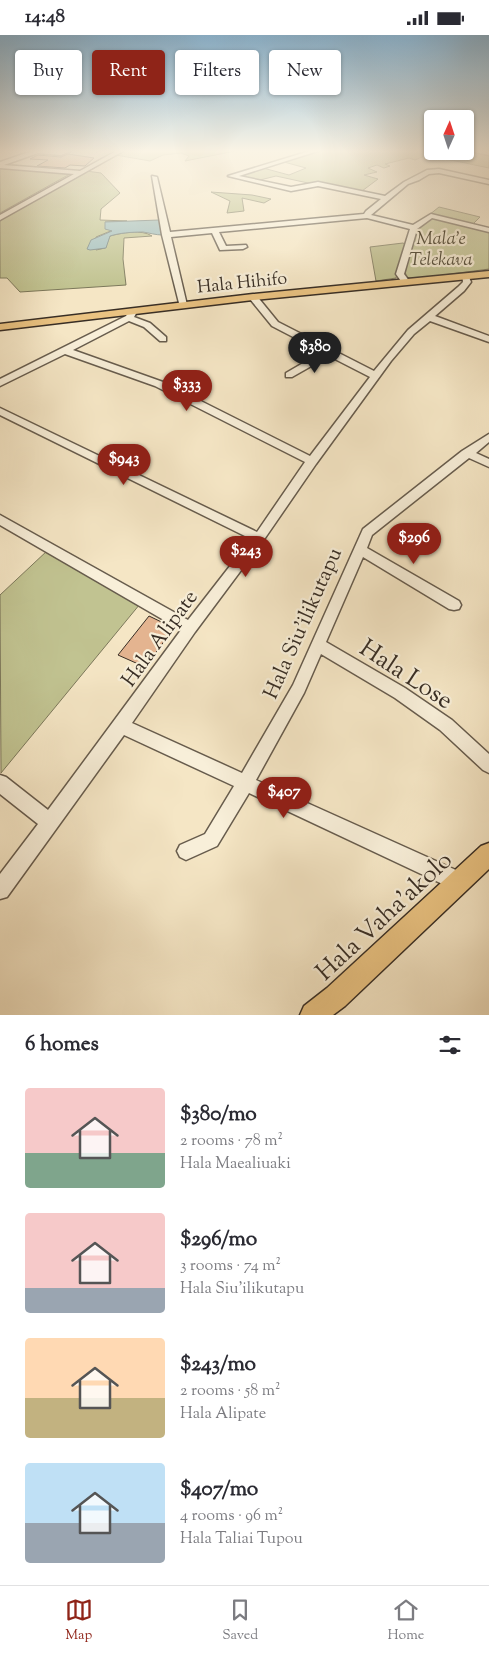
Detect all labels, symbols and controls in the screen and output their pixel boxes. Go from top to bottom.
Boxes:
text: 14:48 [25,4,65,31]
chip: Buy [15,50,82,95]
chip: Rent [92,50,165,95]
chip: Filters [175,50,259,95]
chip: New [269,50,341,95]
north arrow [424,110,474,160]
map controls [424,110,474,160]
park label: Mala'e Telekava [409,227,473,274]
street label: Hala Hihifo [196,266,289,302]
pin: $380 [285,331,345,374]
text: $380 [299,336,331,359]
pin: $333 [157,369,217,412]
text: $333 [173,374,201,397]
pin: $943 [94,443,154,486]
text: $943 [109,448,139,471]
pin: $296 [384,523,444,565]
text: $296 [398,527,430,550]
pin: $243 [216,535,276,578]
text: $243 [231,540,261,563]
street label: Hala Siu'ilikutapu [257,543,351,704]
street label: Hala Alipate [115,585,206,694]
street label: Hala Lose [351,632,459,719]
pin: $407 [254,777,314,819]
text: $407 [268,781,300,804]
street label: Hala Vaha'akolo [309,844,462,990]
text: 6 homes [25,1030,99,1060]
icon: filters [436,1031,464,1059]
text: $380/mo [180,1100,257,1130]
icon: home [65,1108,125,1168]
text: 2 rooms · 78 m² [180,1130,283,1153]
text: Hala Maealiuaki [180,1153,291,1176]
text: $296/mo [180,1225,257,1255]
icon: home [65,1233,125,1293]
text: 3 rooms · 74 m² [180,1255,281,1278]
text: Hala Siu'ilikutapu [180,1278,304,1301]
text: $243/mo [180,1350,256,1380]
icon: home [65,1358,125,1418]
text: 2 rooms · 58 m² [180,1380,280,1403]
text: Hala Alipate [180,1403,266,1426]
text: $407/mo [180,1475,258,1505]
icon: home [65,1483,125,1543]
text: 4 rooms · 96 m² [180,1505,283,1528]
text: Hala Taliai Tupou [180,1528,303,1551]
tab: Map [65,1596,93,1646]
tab: Saved [222,1596,258,1646]
tab: Home [388,1596,424,1646]

